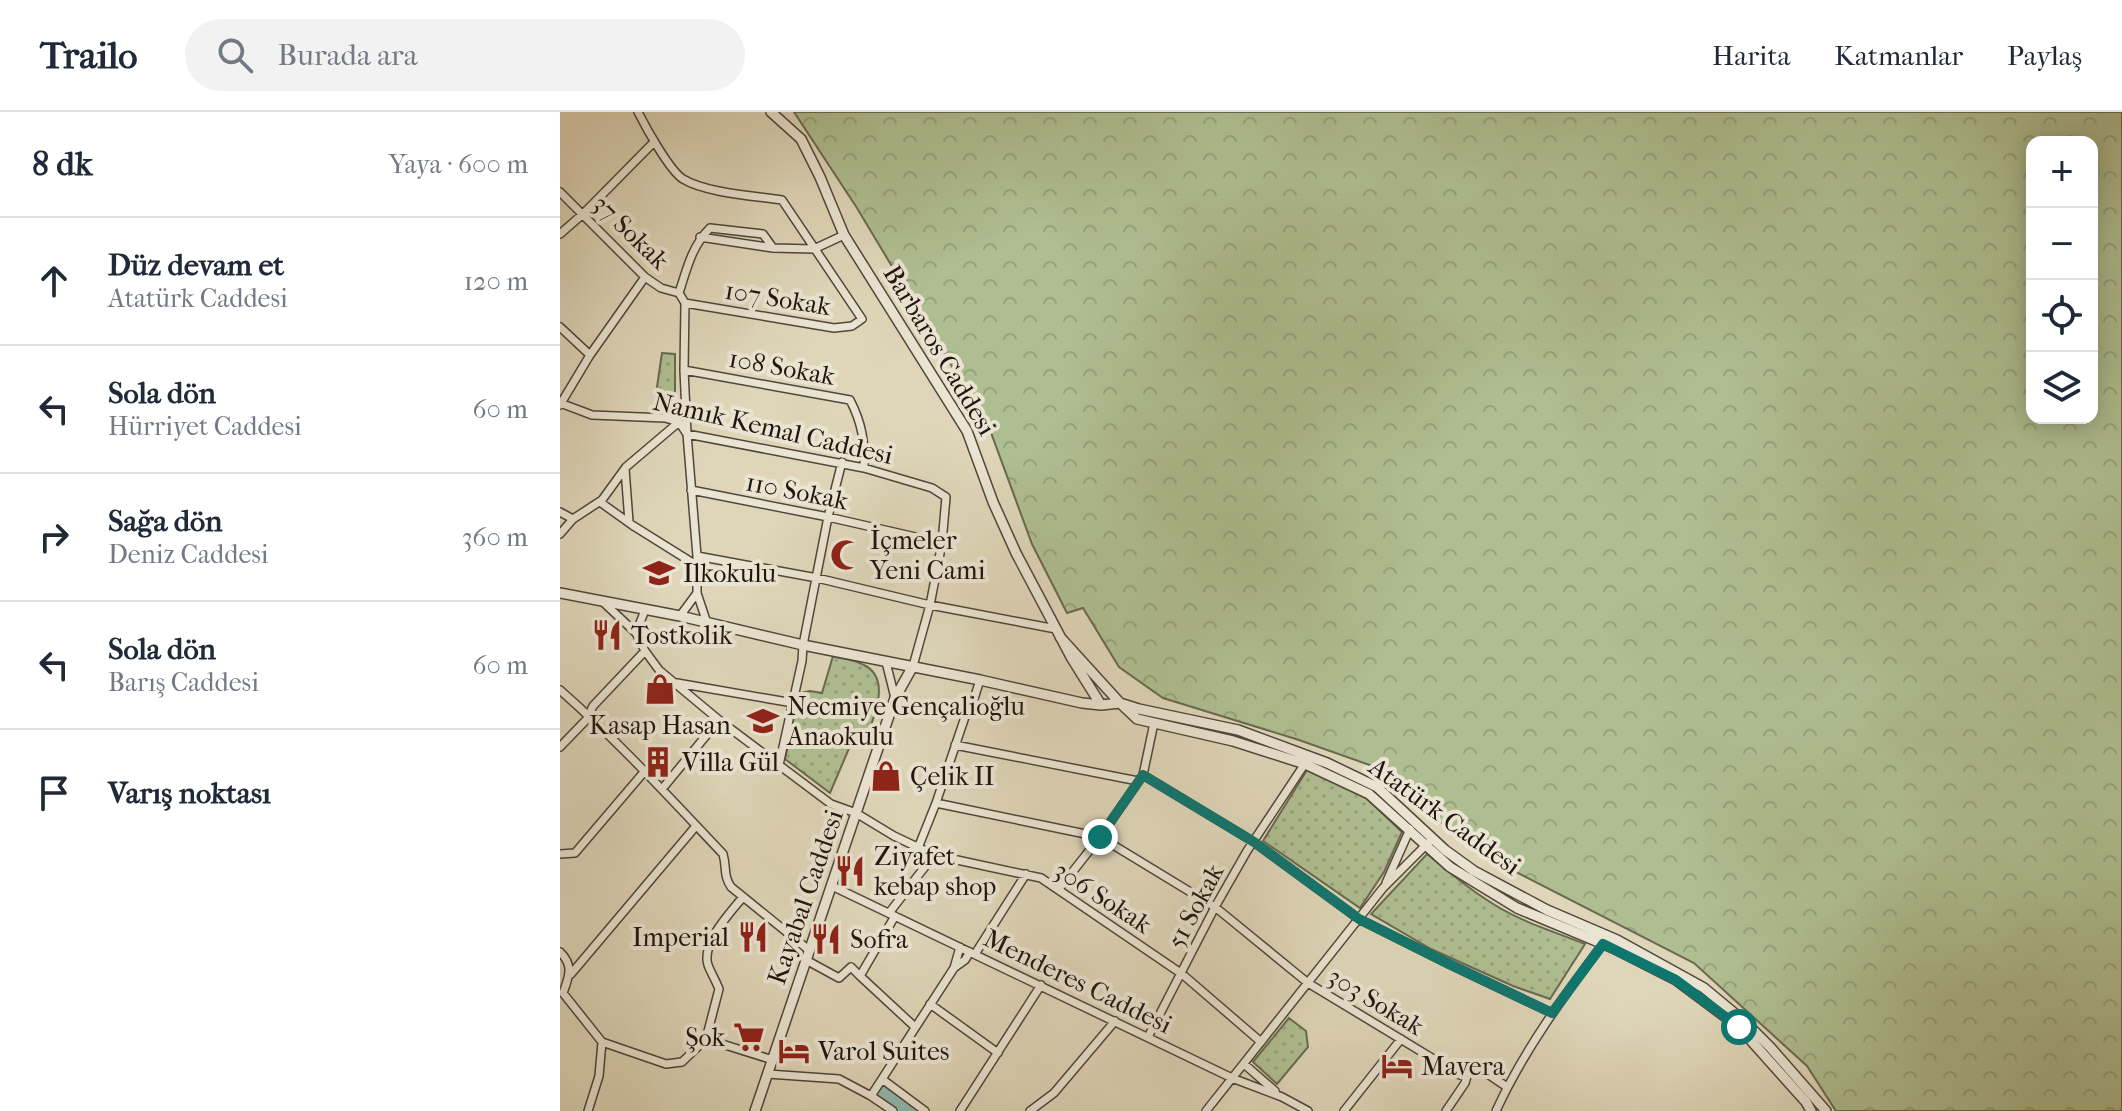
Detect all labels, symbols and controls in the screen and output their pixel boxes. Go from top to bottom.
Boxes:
search box [185,19,745,91]
text: Trailo [40,33,137,78]
icon: search [213,33,257,77]
text: Burada ara [277,38,418,73]
text: Harita [1712,39,1790,72]
text: Katmanlar [1834,39,1963,72]
text: Paylaş [2007,39,2082,72]
map controls [2026,136,2098,424]
button: + [2026,136,2098,208]
text: 8 dk [32,144,92,184]
text: Yaya · 600 m [389,149,528,180]
street label: 37 Sokak [586,189,676,277]
button: − [2026,208,2098,280]
text: Düz devam et [108,248,284,283]
icon: ahead [32,259,76,303]
street label: Barbaros Caddesi [877,260,1003,441]
text: 120 m [464,266,528,297]
street label: 107 Sokak [723,275,834,322]
button: locate [2026,280,2098,352]
text: Atatürk Caddesi [108,283,288,314]
street label: 108 Sokak [726,343,838,392]
button: layers [2026,352,2098,424]
text: Sola dön [108,376,216,411]
street label: Namık Kemal Caddesi [650,386,896,471]
icon: left [32,387,76,431]
text: 60 m [472,394,528,425]
text: Hürriyet Caddesi [108,411,302,442]
street label: 110 Sokak [743,466,851,517]
text: Sağa dön [108,504,222,539]
icon: right [32,515,76,559]
text: 360 m [462,522,528,553]
place label: İçmeler Yeni Cami [869,524,986,586]
mosque icon: İçmeler Yeni Cami [829,538,863,572]
text: Deniz Caddesi [108,539,269,570]
school or university icon: Ilkokulu [642,556,676,590]
place label: Ilkokulu [683,558,776,589]
restaurant icon: Tostkolik [590,618,624,652]
place label: Tostkolik [631,620,733,651]
text: Sola dön [108,632,216,667]
icon: left [32,643,76,687]
text: 60 m [472,650,528,681]
text: Barış Caddesi [108,667,259,698]
shop icon: Kasap Hasan [643,672,677,706]
place label: Necmiye Gençalioğlu Anaokulu [786,691,1025,752]
school or university icon: Necmiye Gençalioğlu Anaokulu [746,704,780,738]
place label: Kasap Hasan [589,710,731,741]
building icon: Villa Gül [641,745,675,779]
place label: Villa Gül [681,747,779,778]
street label: Atatürk Caddesi [1362,750,1527,882]
shop icon: Çelik II [869,759,903,793]
place label: Çelik II [910,761,994,792]
icon: arrive [32,771,76,815]
text: Varış noktası [108,776,271,811]
street label: Kayabal Caddesi [761,805,850,989]
route end [1082,819,1118,855]
place label: Ziyafet kebap shop [874,841,996,902]
restaurant icon: Ziyafet kebap shop [833,854,867,888]
street label: 306 Sokak [1048,855,1158,941]
street label: 51 Sokak [1160,858,1231,954]
restaurant icon: Imperial [736,920,770,954]
place label: Imperial [632,922,729,953]
restaurant icon: Sofra [809,922,843,956]
street label: Menderes Caddesi [979,923,1177,1041]
place label: Sofra [850,924,909,955]
street label: 303 Sokak [1322,961,1430,1042]
route start [1721,1009,1757,1045]
supermarket icon: Şok [732,1020,766,1054]
place label: Şok [685,1022,726,1053]
hotel icon: Varol Suites [777,1034,811,1068]
place label: Varol Suites [817,1036,949,1067]
hotel icon: Mavera [1380,1049,1414,1083]
place label: Mavera [1421,1051,1506,1082]

